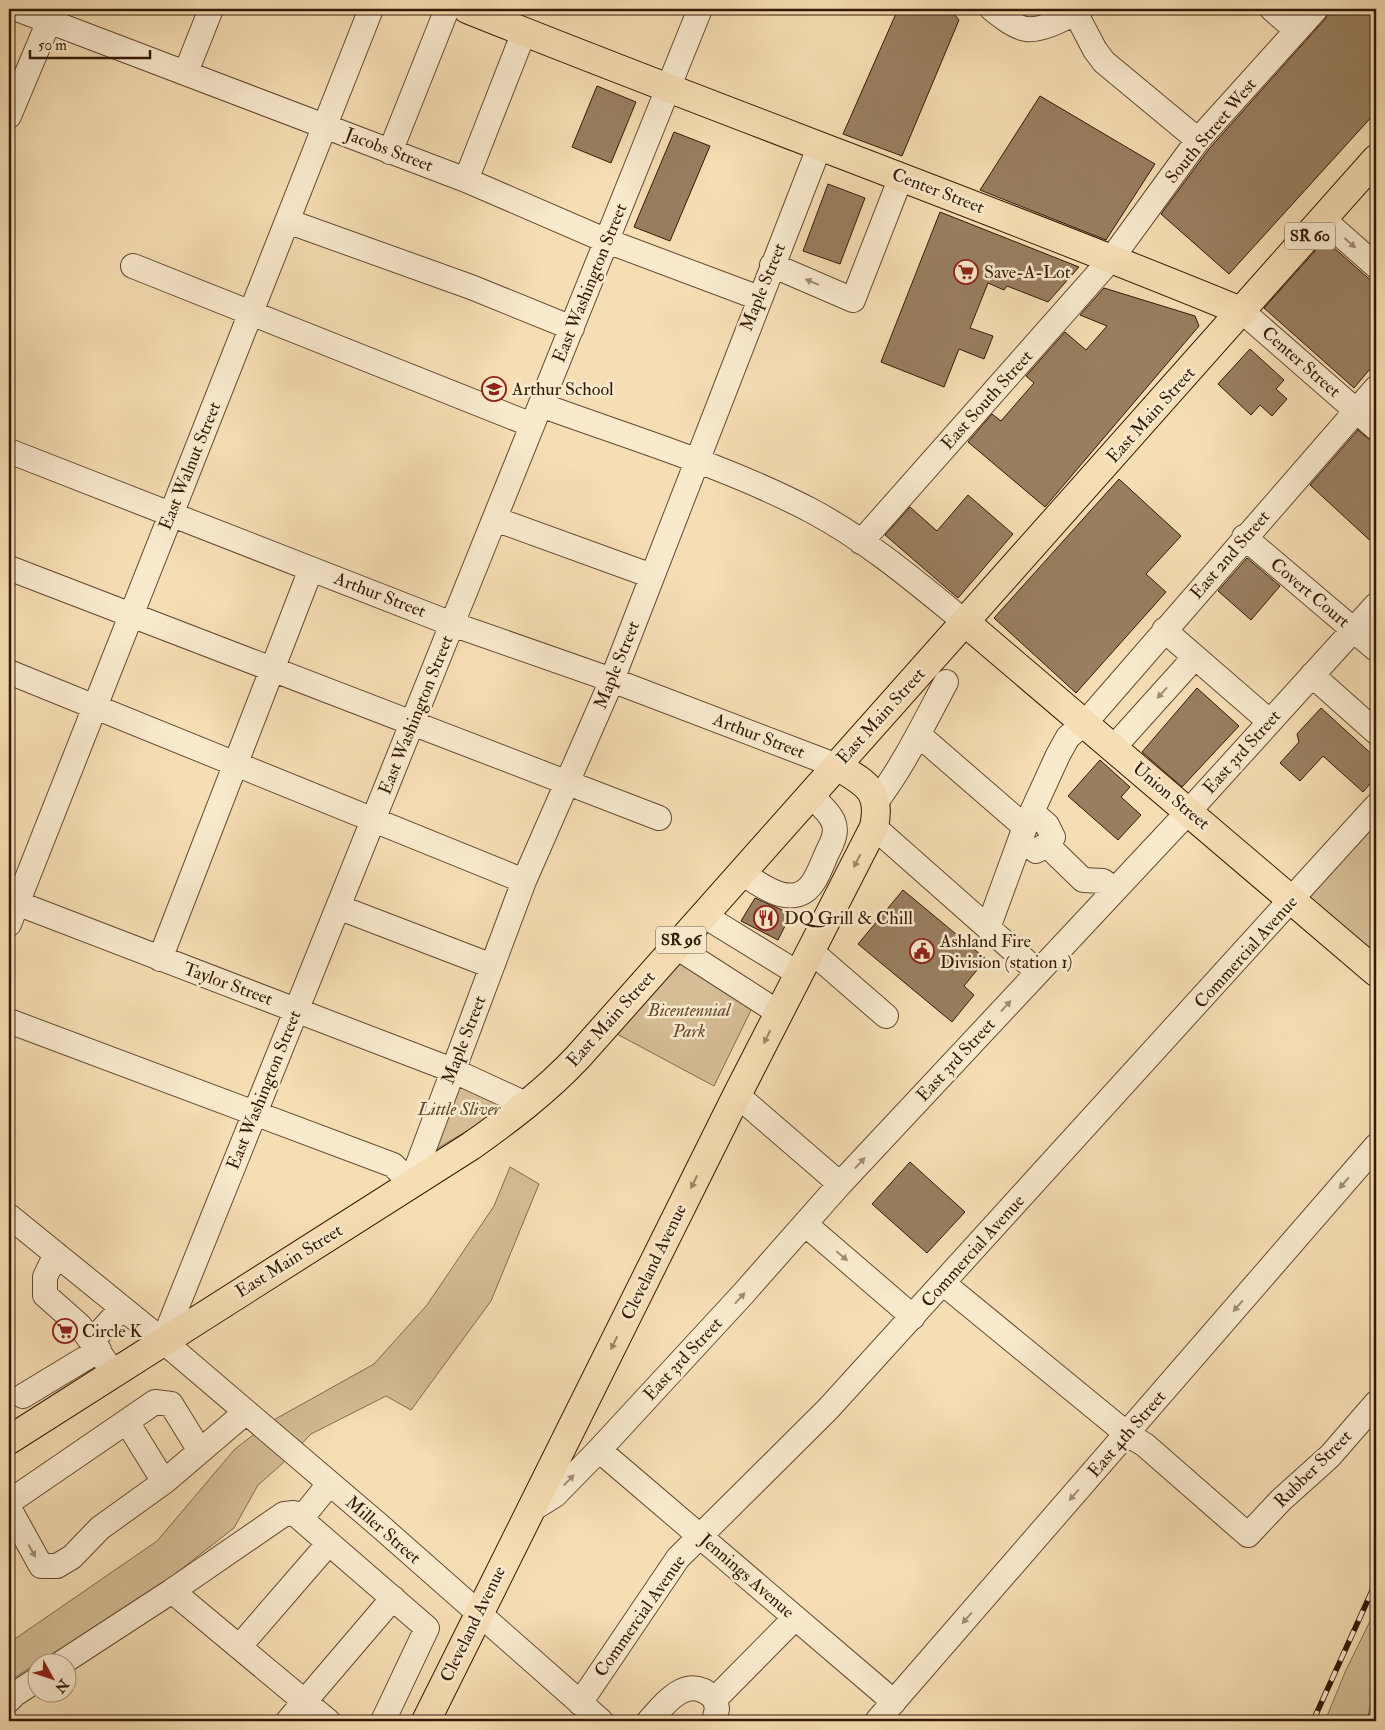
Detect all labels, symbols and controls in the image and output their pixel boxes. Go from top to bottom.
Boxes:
scale bar [30,28,150,60]
text: 50 m [38,36,67,55]
street label: South Street West [1160,74,1262,188]
street label: Jacobs Street [341,122,436,177]
street label: Center Street [889,163,988,219]
street label: East Washington Street [548,200,633,366]
road number: SR 60 [1285,222,1335,250]
one-way arrow [1344,237,1356,249]
street label: Maple Street [735,239,791,334]
supermarket icon: Save-A-Lot [953,259,979,285]
place label: Save-A-Lot [984,261,1071,284]
one-way arrow [805,278,819,286]
street label: Center Street [1257,321,1345,403]
street label: East South Street [936,345,1038,455]
street label: East Main Street [1102,362,1201,468]
school or university icon: Arthur School [481,376,507,402]
place label: Arthur School [511,378,614,401]
street label: East Walnut Street [154,398,226,534]
street label: East 2nd Street [1185,506,1275,604]
street label: Covert Court [1266,553,1355,633]
street label: Arthur Street [330,567,429,623]
street label: Maple Street [589,617,645,712]
street label: East Washington Street [374,632,459,798]
street label: East Main Street [832,663,931,769]
one-way arrow [1157,687,1168,700]
street label: East 3rd Street [1198,705,1286,799]
street label: Arthur Street [709,708,808,764]
street label: Union Street [1128,757,1214,835]
one-way arrow [853,854,861,868]
street label: Commercial Avenue [1189,891,1303,1013]
restaurant icon: DQ Grill & Chill [753,905,779,931]
place label: DQ Grill & Chill [784,907,913,930]
road number: SR 96 [656,926,706,954]
place label: Ashland Fire Division (station 1) [939,930,1072,974]
public building icon: Ashland Fire Division (station 1) [909,938,935,964]
street label: Taylor Street [180,957,276,1011]
street label: East Main Street [562,966,661,1072]
street label: Maple Street [437,992,491,1087]
park label: Bicentennial Park [647,999,732,1043]
one-way arrow [1001,1000,1012,1012]
street label: East Washington Street [222,1007,307,1173]
street label: East 3rd Street [912,1013,1001,1106]
one-way arrow [763,1030,771,1044]
park label: Little Sliver [417,1098,502,1121]
one-way arrow [854,1158,866,1170]
one-way arrow [690,1175,698,1189]
one-way arrow [1339,1177,1350,1190]
street label: Commercial Avenue [916,1190,1030,1312]
street label: Cleveland Avenue [616,1200,692,1324]
street label: East Main Street [231,1219,347,1303]
one-way arrow [836,1250,848,1261]
one-way arrow [734,1292,746,1304]
one-way arrow [1233,1300,1244,1312]
street label: East 3rd Street [639,1312,728,1405]
supermarket icon: Circle K [52,1318,78,1344]
place label: Circle K [82,1320,143,1343]
one-way arrow [610,1336,618,1350]
street label: East 4th Street [1083,1385,1171,1482]
street label: Rubber Street [1269,1425,1357,1513]
one-way arrow [563,1475,575,1487]
one-way arrow [1068,1488,1080,1500]
street label: Miller Street [340,1491,426,1569]
street label: Jennings Avenue [694,1528,799,1624]
one-way arrow [28,1544,37,1558]
street label: Commercial Avenue [589,1550,691,1682]
street label: Cleveland Avenue [435,1562,511,1686]
one-way arrow [962,1611,973,1624]
north arrow [28,1652,78,1702]
text: N [51,1675,73,1697]

